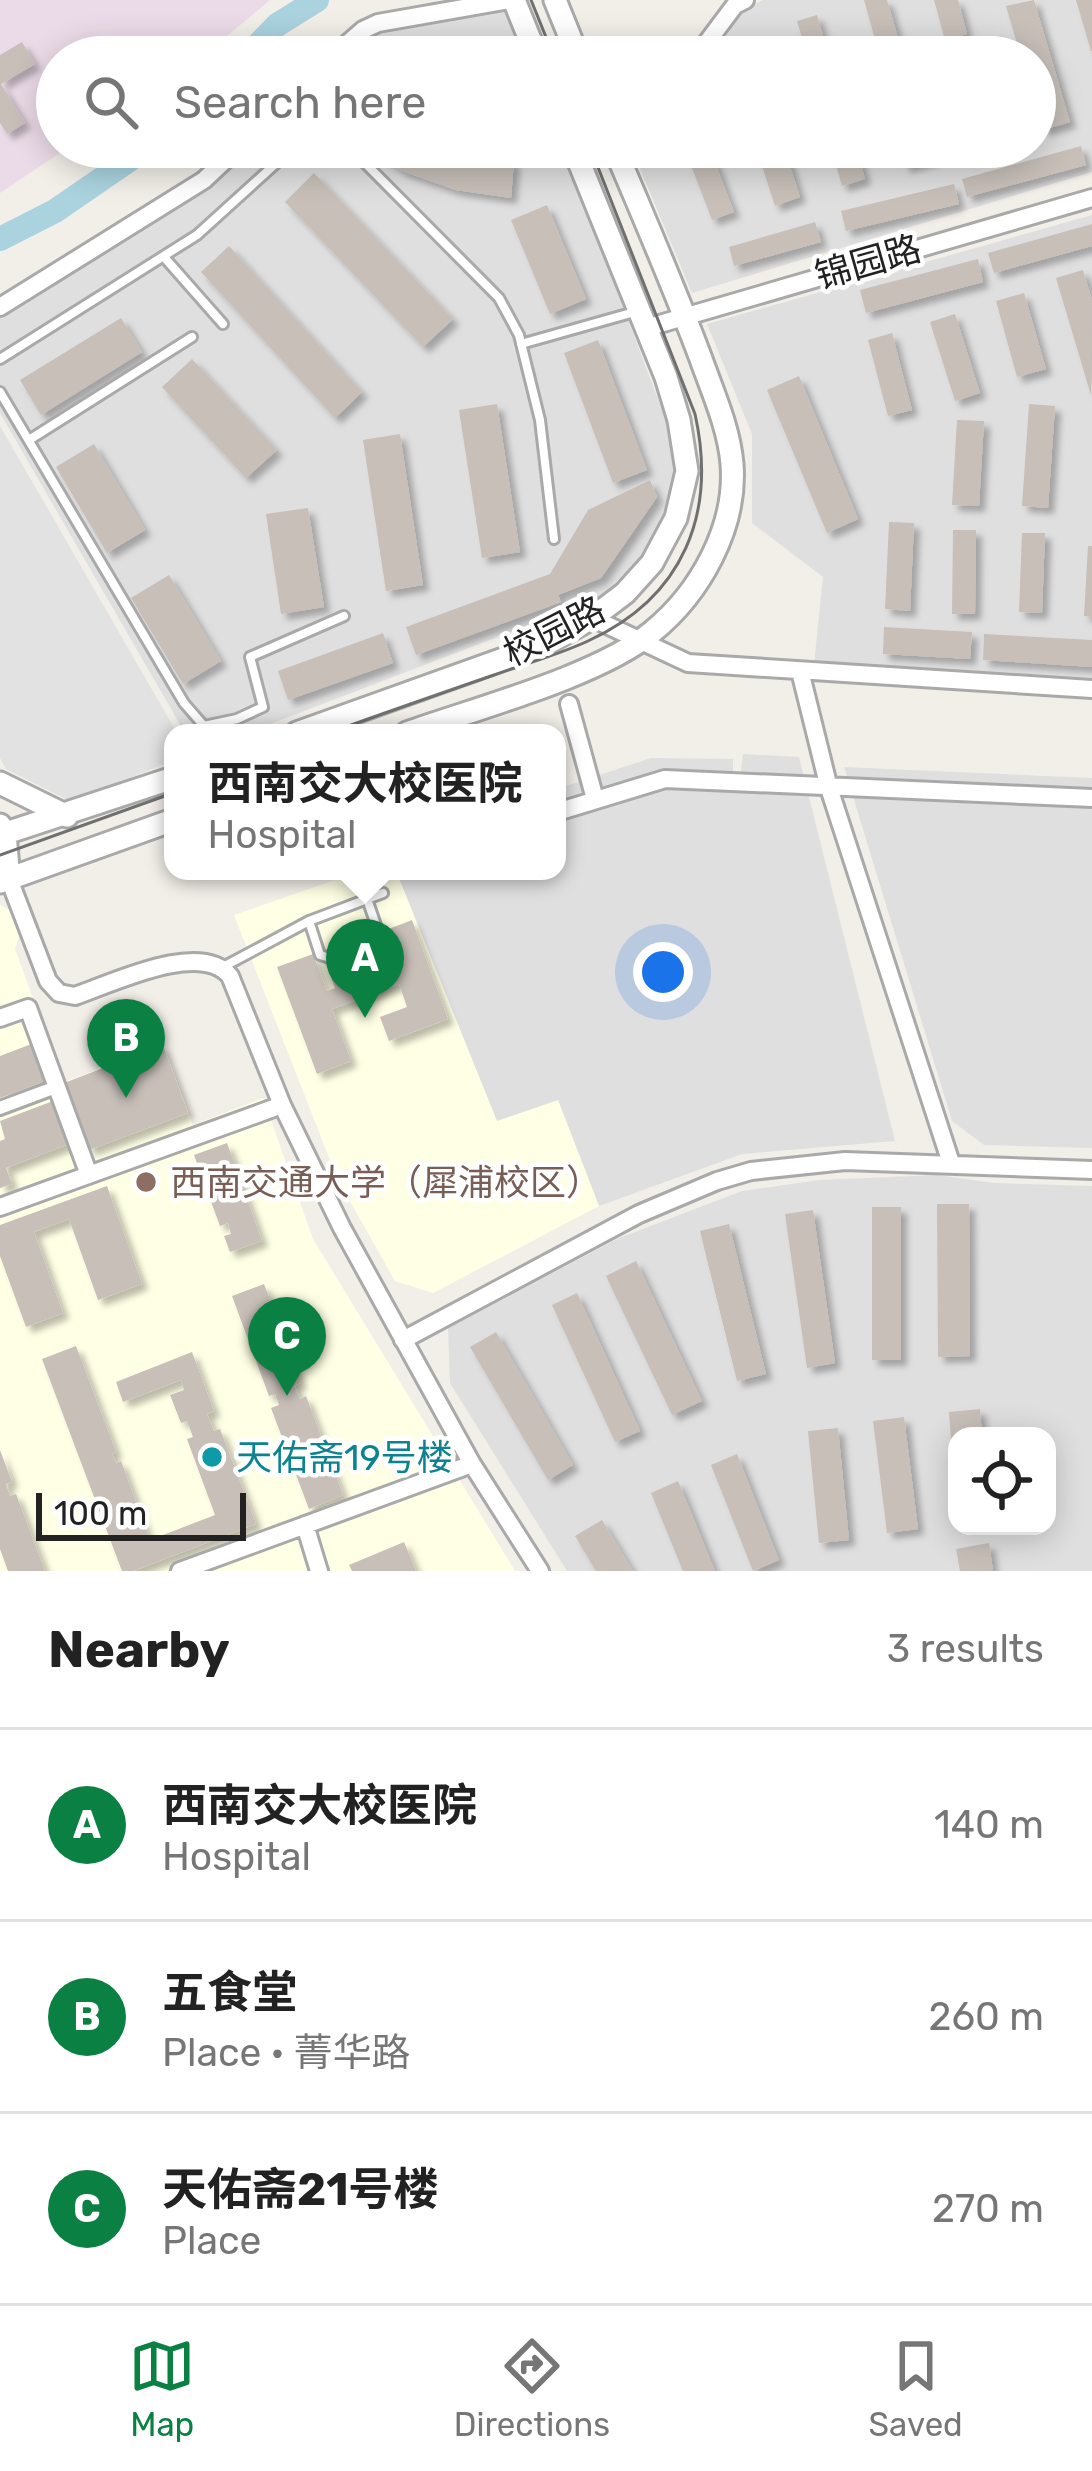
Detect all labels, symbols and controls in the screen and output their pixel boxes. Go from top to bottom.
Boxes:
search box [36,36,1056,168]
icon: search [78,69,144,135]
text: Search here [174,76,426,129]
street label: 锦园路 [810,226,926,298]
street label: 校园路 [496,587,612,675]
popup [164,724,566,880]
text: 西南交大校医院 [207,757,523,810]
text: Hospital [207,812,357,858]
pin: A [326,919,404,1018]
your location [633,942,693,1002]
pin: B [87,999,165,1098]
place label: 西南交通大学（犀浦校区） [170,1161,602,1204]
marker: 西南交通大学（犀浦校区） [133,1169,159,1195]
pin: C [248,1297,326,1396]
map controls [948,1427,1056,1535]
button: locate [948,1427,1056,1535]
place label: 天佑斋19号楼 [236,1436,453,1479]
marker: 天佑斋19号楼 [199,1444,225,1470]
scale bar [36,1487,246,1540]
text: 100 m [54,1494,147,1533]
text: Nearby [48,1619,230,1680]
text: 3 results [887,1626,1044,1672]
text: 西南交大校医院 [162,1779,477,1832]
text: A [73,1802,101,1848]
text: 140 m [934,1802,1044,1848]
text: Hospital [162,1834,311,1880]
text: 五食堂 [162,1966,297,2019]
text: B [73,1994,101,2040]
text: 260 m [929,1994,1044,2040]
text: Place · 菁华路 [162,2030,410,2076]
text: 天佑斋21号楼 [162,2163,439,2216]
text: C [73,2186,101,2232]
text: 270 m [932,2186,1044,2232]
text: Place [162,2218,261,2264]
tab: Map [129,2333,195,2444]
tab: Directions [454,2333,610,2444]
tab: Saved [869,2333,963,2444]

